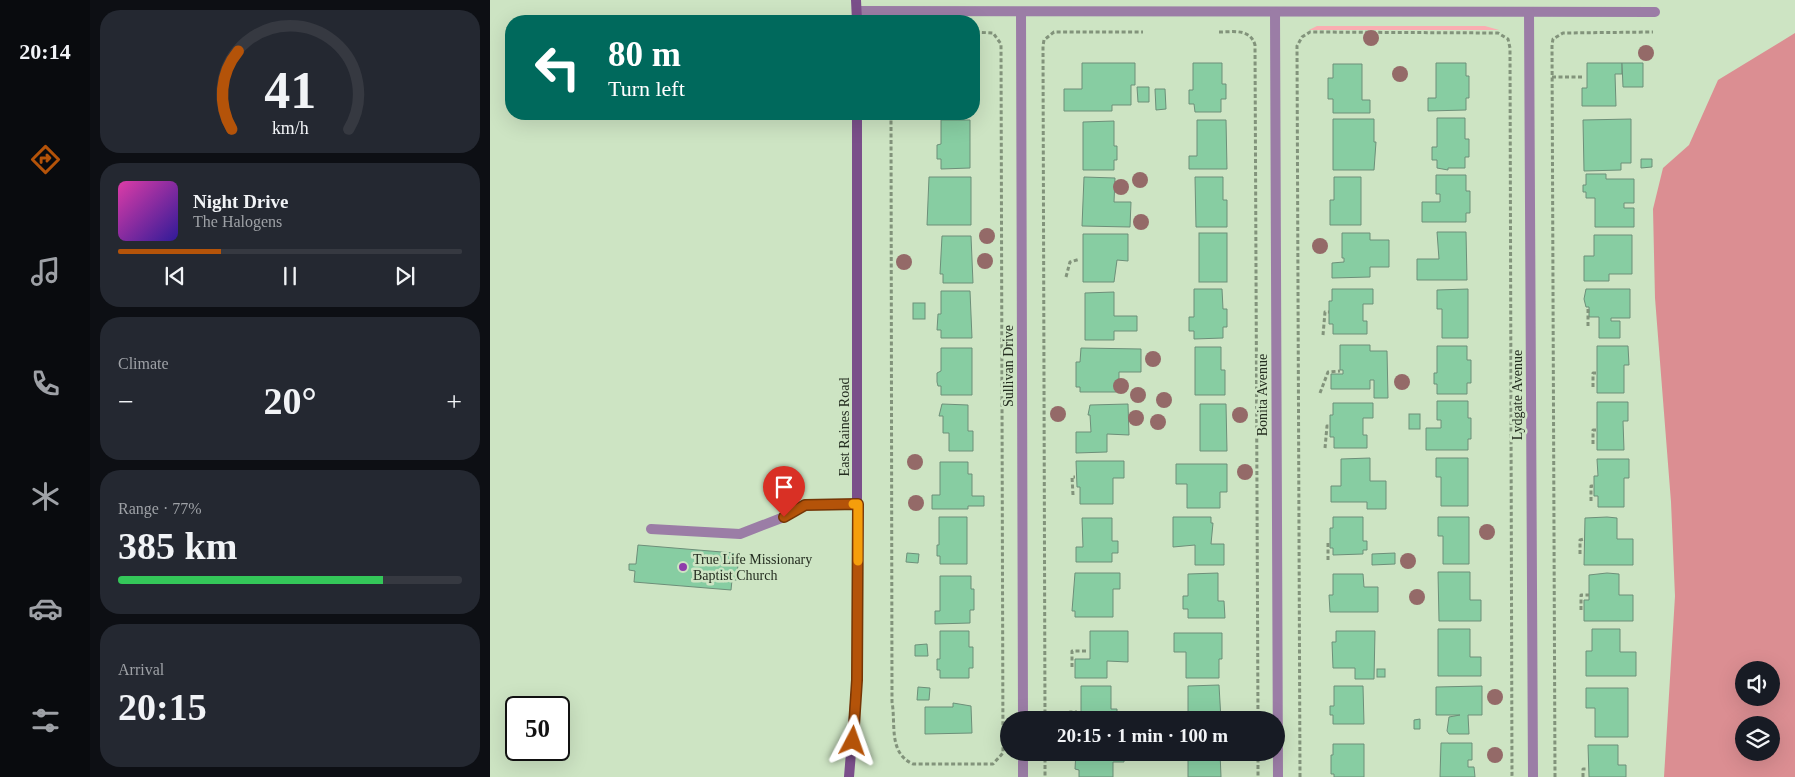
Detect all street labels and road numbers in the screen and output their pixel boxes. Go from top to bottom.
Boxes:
street label: Sullivan Drive [1001,325,1016,407]
street label: Lydgate Avenue [1510,350,1525,440]
street label: Bonita Avenue [1255,354,1270,436]
street label: East Raines Road [837,378,852,476]

